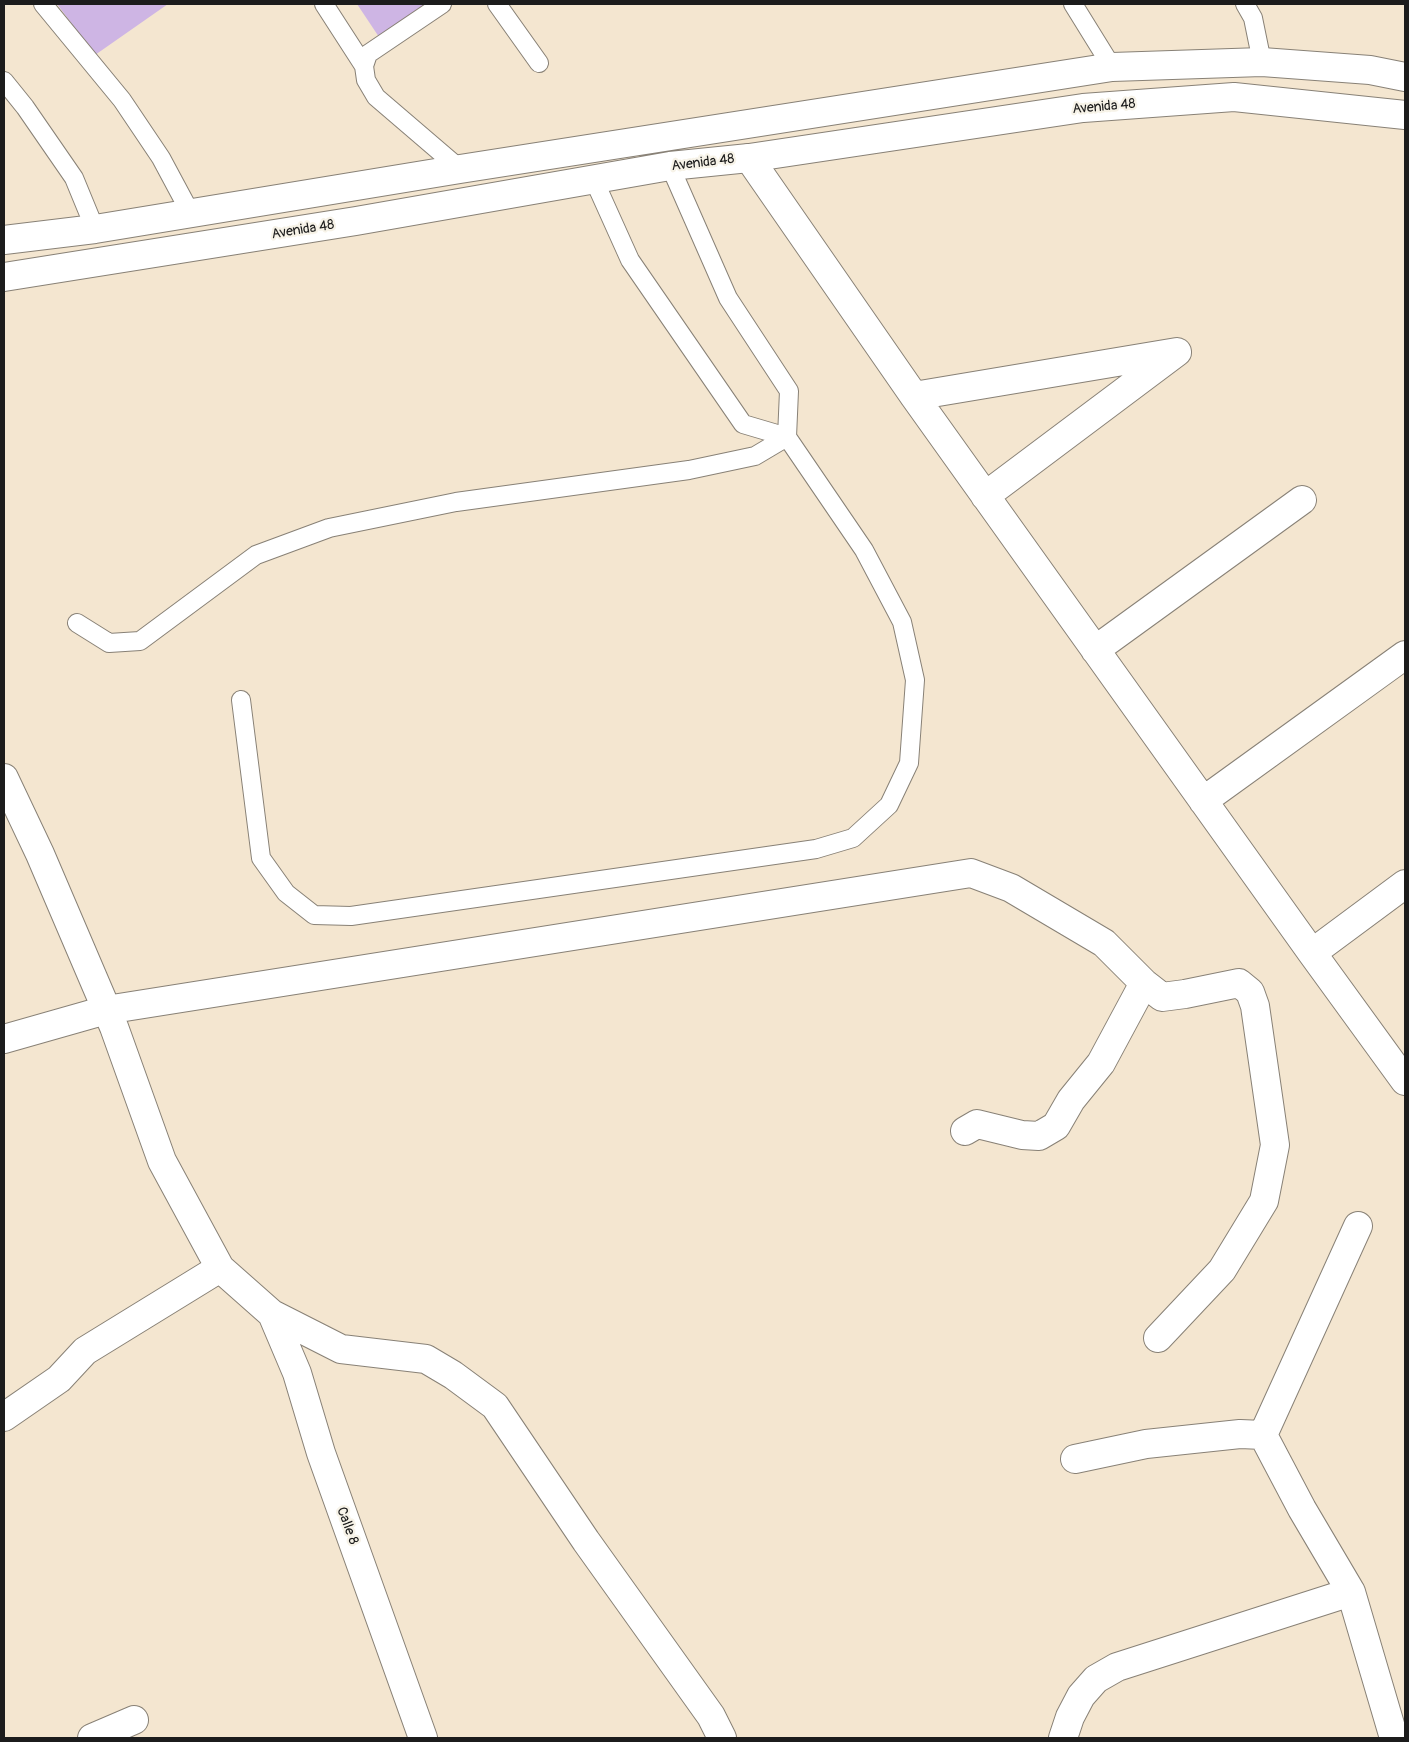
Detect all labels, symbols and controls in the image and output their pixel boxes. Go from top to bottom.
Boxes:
street label: Avenida 48 [1072,96,1136,118]
street label: Avenida 48 [671,151,735,175]
street label: Avenida 48 [270,217,336,243]
street label: Calle 8 [332,1505,362,1547]

